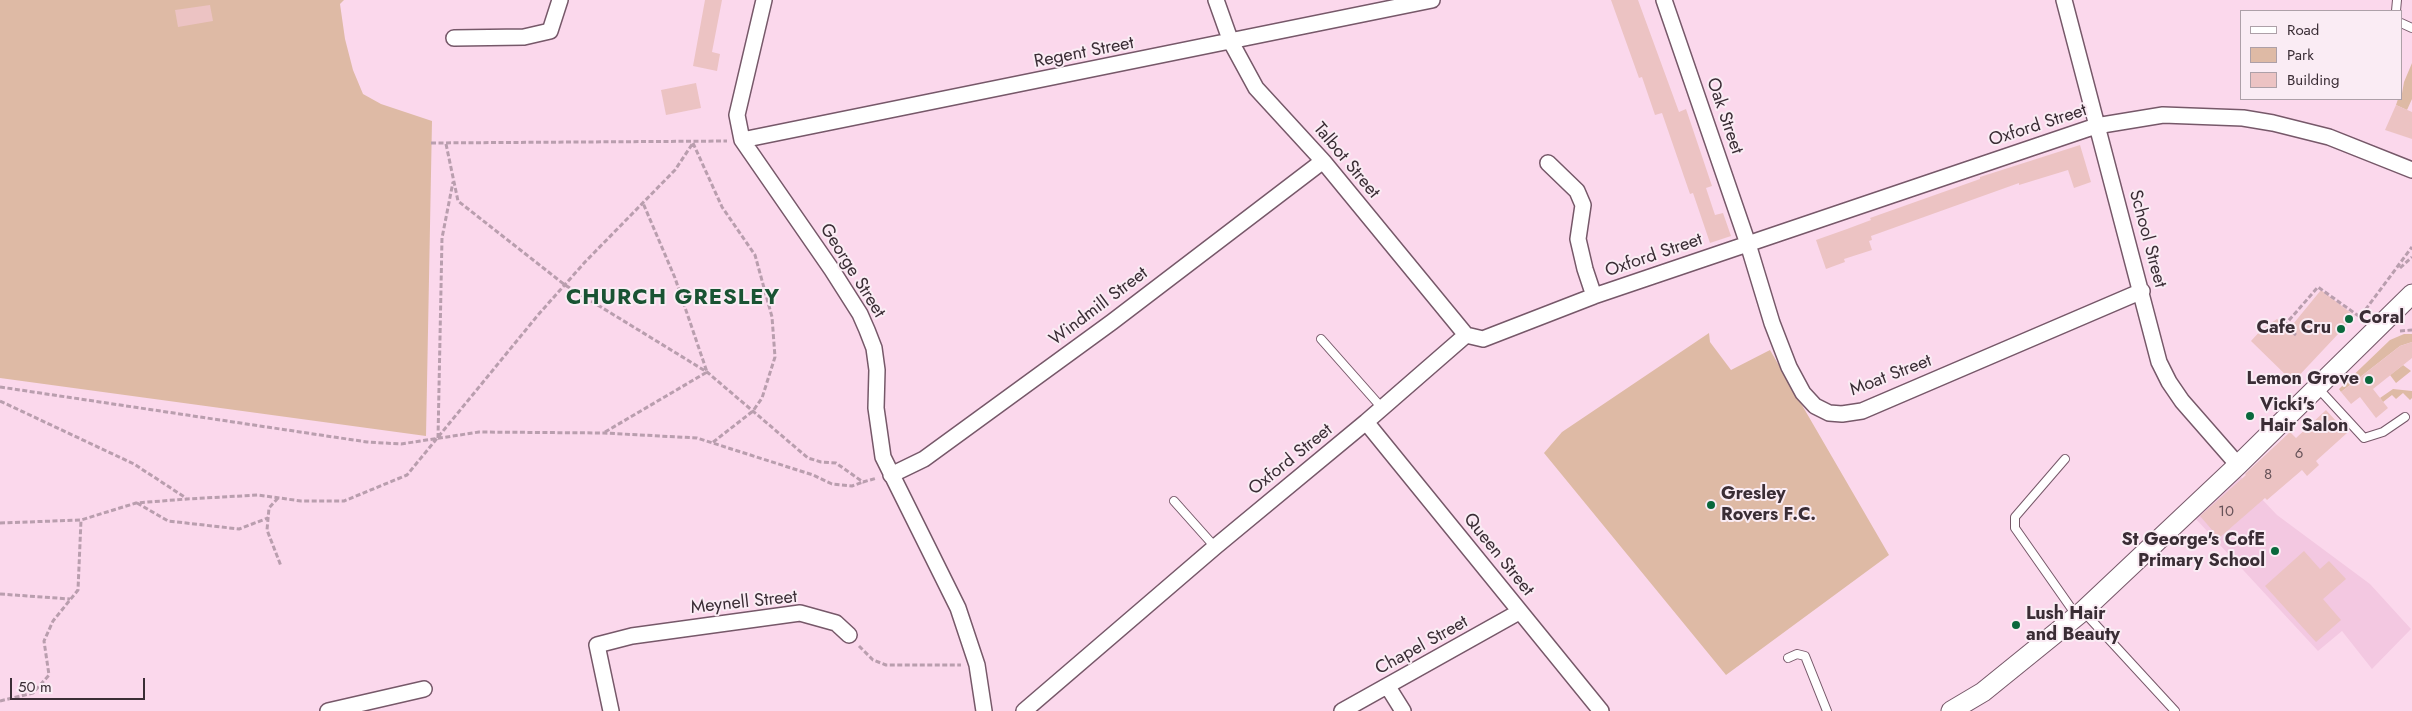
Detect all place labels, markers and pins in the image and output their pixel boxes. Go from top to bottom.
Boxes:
place label: Coral [2359,308,2404,330]
marker: Coral [2343,313,2355,325]
place label: Cafe Cru [2256,318,2331,340]
marker: Cafe Cru [2335,323,2347,335]
place label: Lemon Grove [2246,369,2359,391]
marker: Lemon Grove [2363,374,2375,386]
place label: Vicki's Hair Salon [2260,395,2348,438]
marker: Vicki's Hair Salon [2244,410,2256,422]
place label: Gresley Rovers F.C. [1721,484,1816,526]
marker: Gresley Rovers F.C. [1705,499,1717,511]
place label: St George's CofE Primary School [2122,530,2265,572]
marker: St George's CofE Primary School [2269,545,2281,557]
place label: Lush Hair and Beauty [2026,604,2120,646]
marker: Lush Hair and Beauty [2010,619,2022,631]

